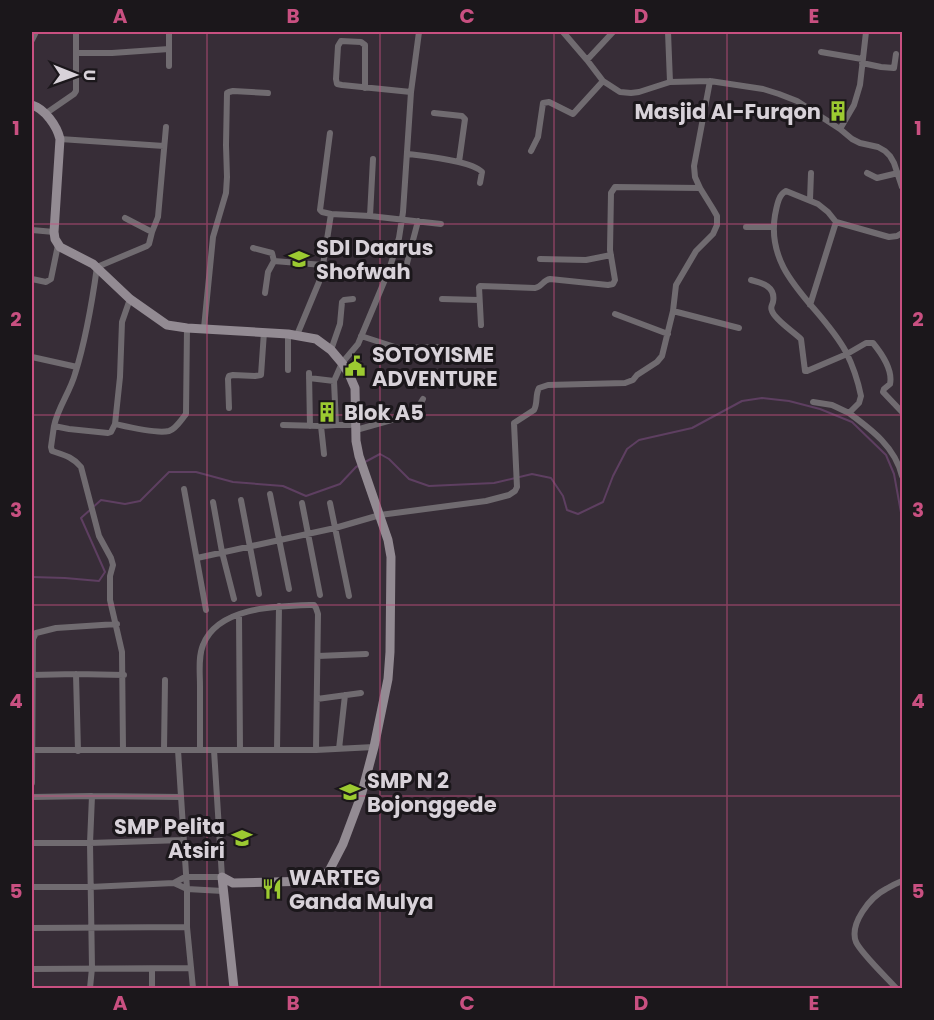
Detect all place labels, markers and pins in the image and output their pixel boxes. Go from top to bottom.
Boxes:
place label: Masjid Al-Furqon [634,97,821,126]
building icon: Masjid Al-Furqon [826,99,850,123]
place label: SDI Daarus Shofwah [316,233,433,286]
school or university icon: SDI Daarus Shofwah [287,247,311,271]
place label: SOTOYISME ADVENTURE [372,340,498,393]
public building icon: SOTOYISME ADVENTURE [343,354,367,378]
place label: Blok A5 [344,398,424,427]
building icon: Blok A5 [315,400,339,424]
place label: SMP N 2 Bojonggede [367,766,497,819]
school or university icon: SMP N 2 Bojonggede [338,780,362,804]
place label: SMP Pelita Atsiri [114,812,225,865]
school or university icon: SMP Pelita Atsiri [230,826,254,850]
place label: WARTEG Ganda Mulya [289,863,434,916]
restaurant icon: WARTEG Ganda Mulya [260,877,284,901]

